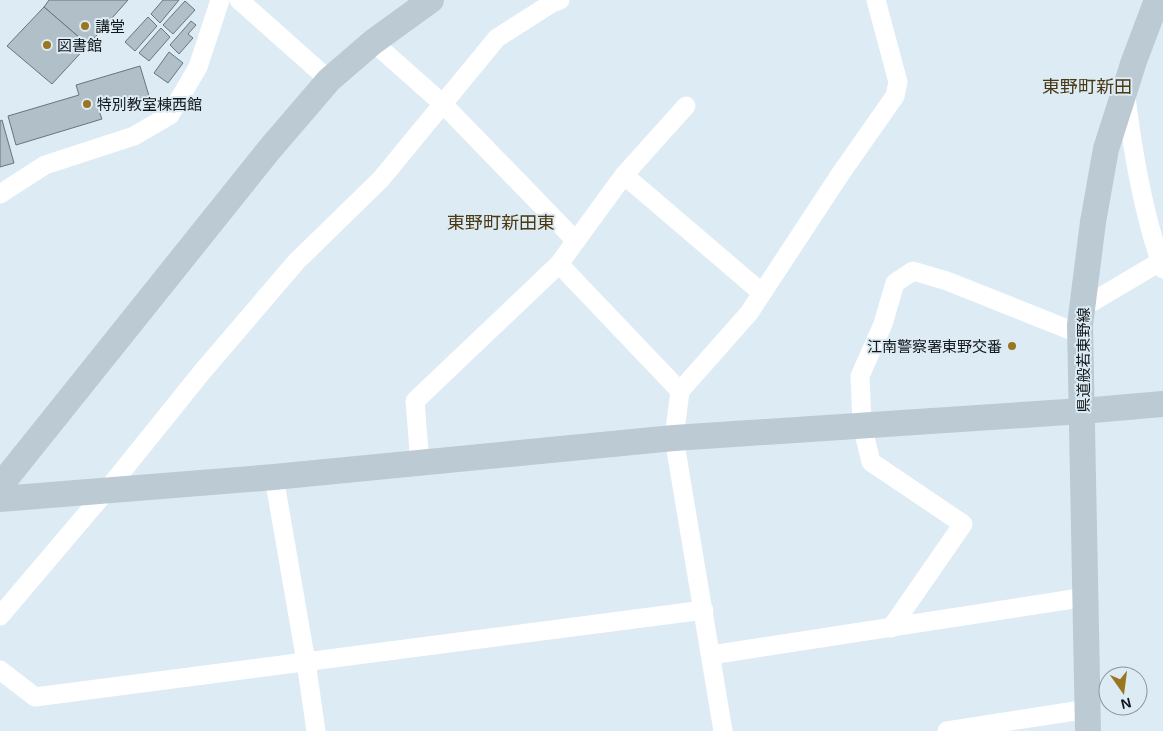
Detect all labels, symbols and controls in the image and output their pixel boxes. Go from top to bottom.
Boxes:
place label: 講堂 [95,18,125,35]
marker: 講堂 [79,20,91,32]
place label: 図書館 [57,37,102,54]
marker: 図書館 [41,39,53,51]
district label: 東野町新田 [1042,77,1132,97]
place label: 特別教室棟西館 [97,96,202,113]
marker: 特別教室棟西館 [81,98,93,110]
district label: 東野町新田東 [447,213,555,233]
street label: 県道般若東野線 [1075,307,1092,413]
place label: 江南警察署東野交番 [867,338,1002,355]
marker: 江南警察署東野交番 [1006,340,1018,352]
north arrow [1098,666,1148,716]
text: N [1119,695,1133,713]

